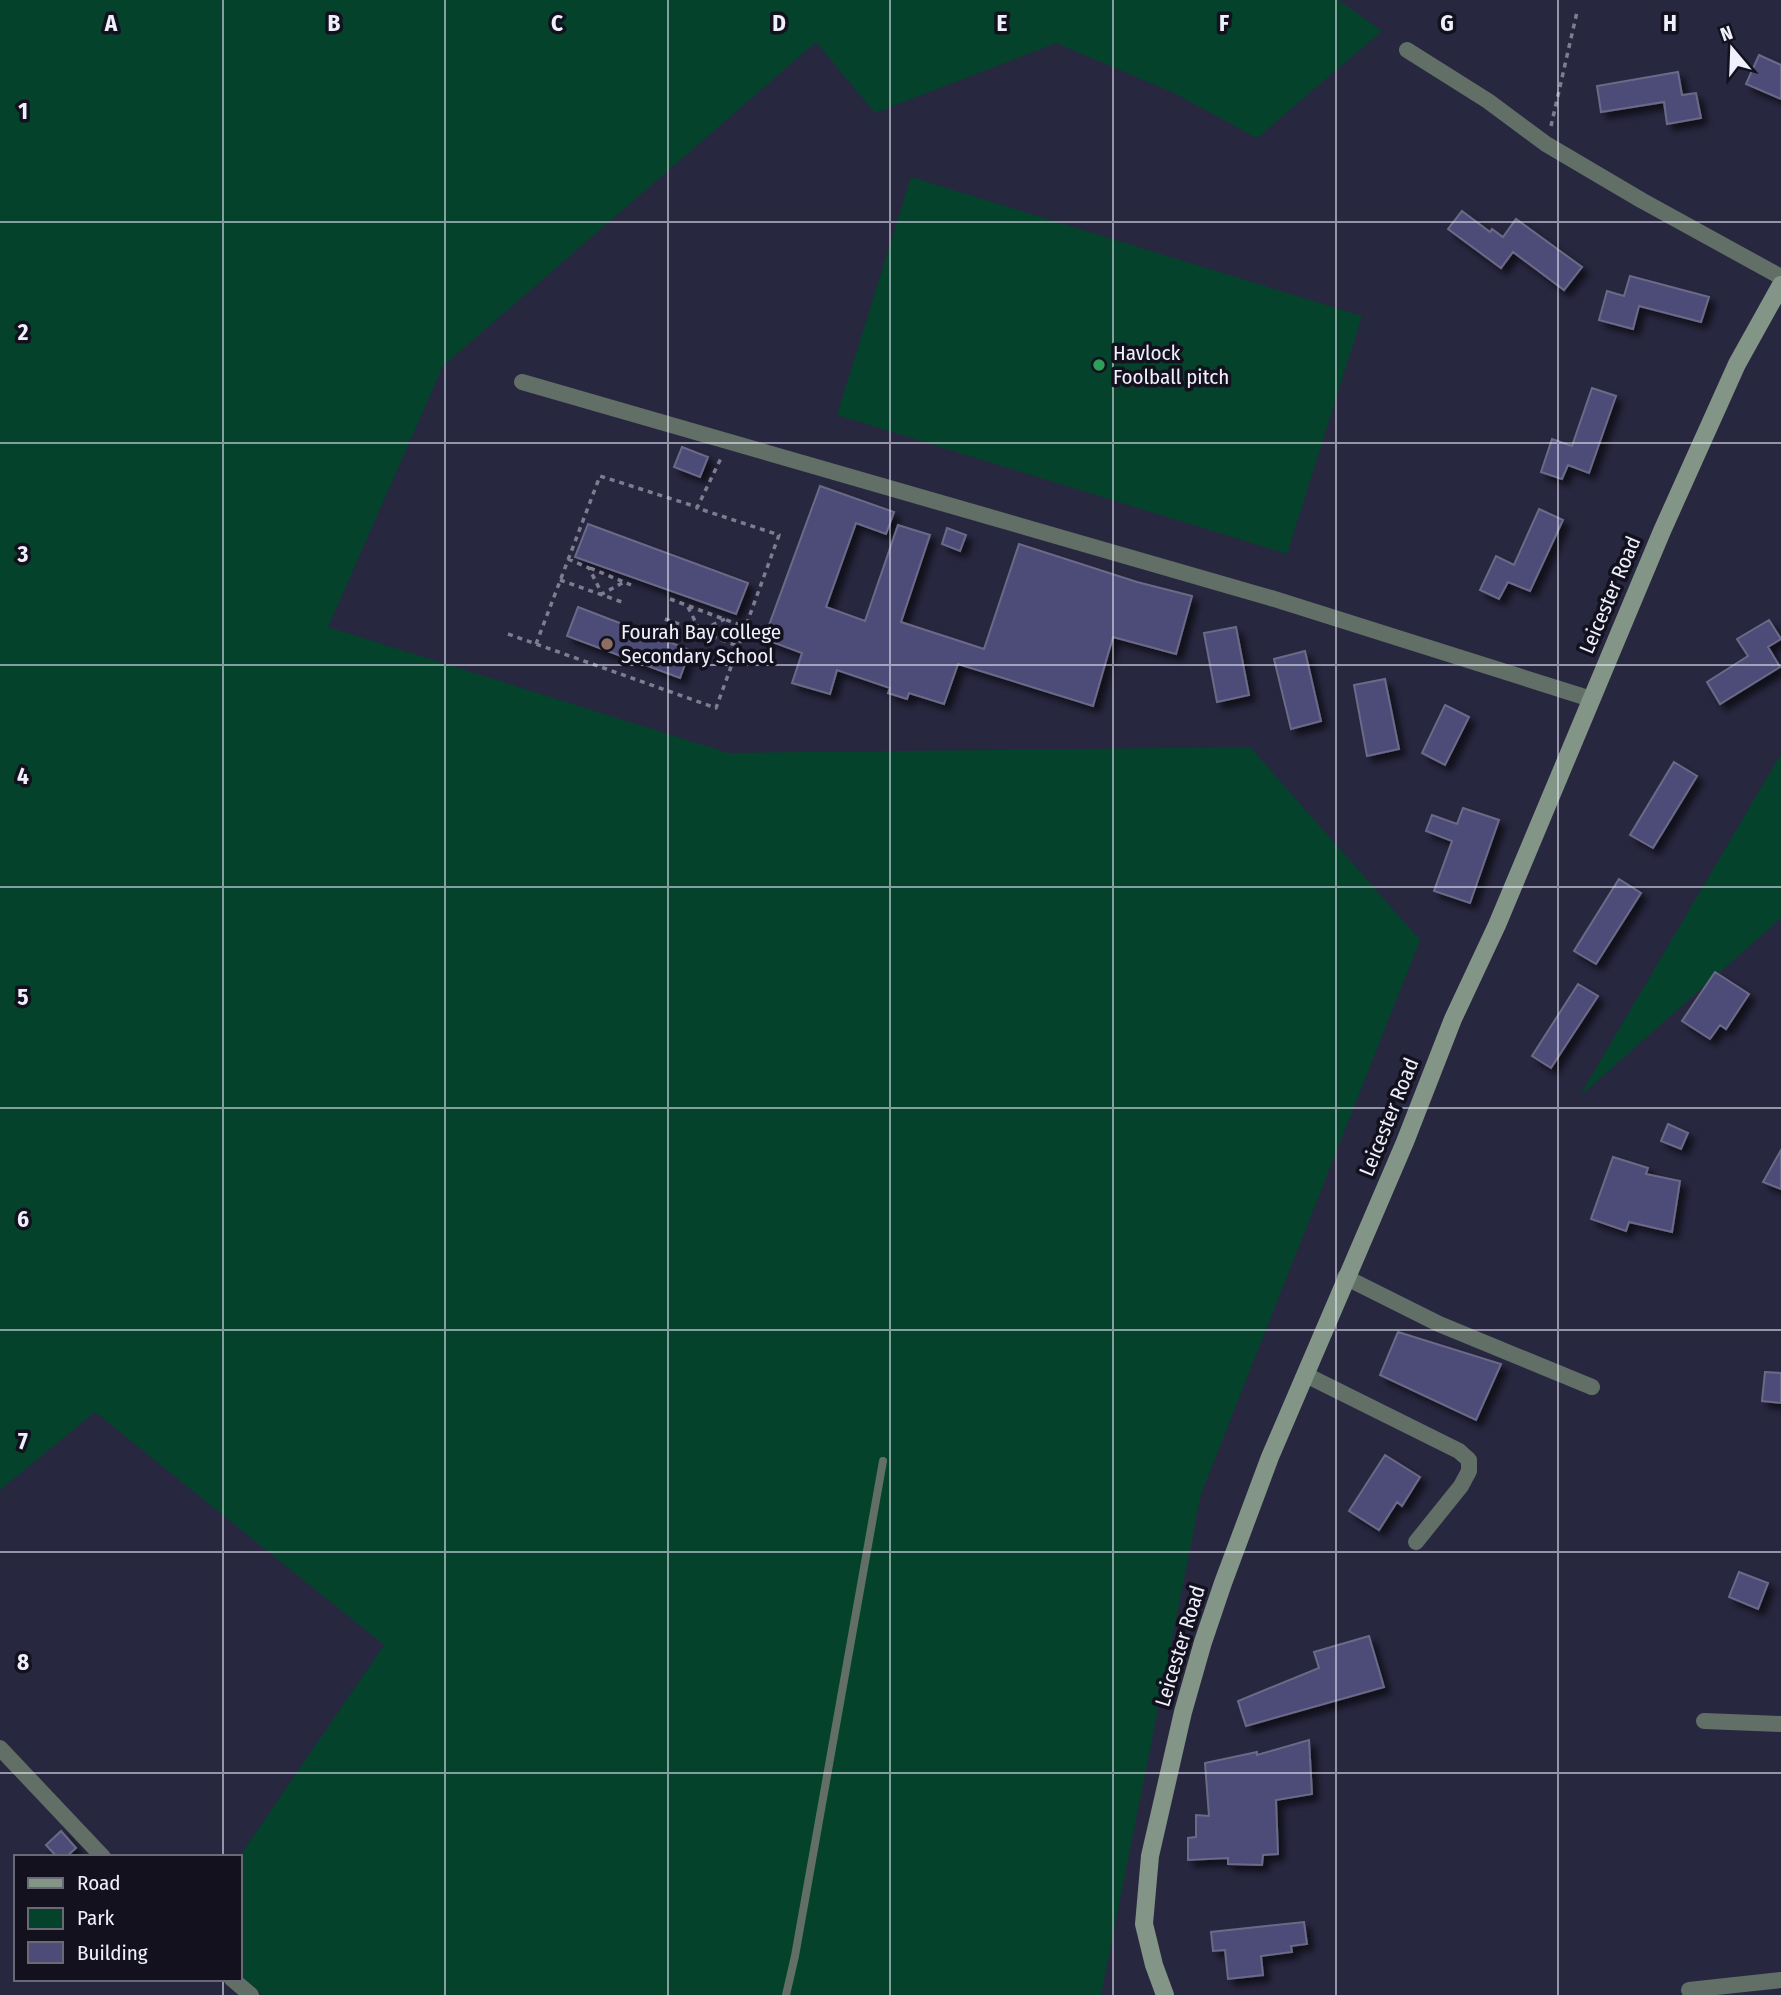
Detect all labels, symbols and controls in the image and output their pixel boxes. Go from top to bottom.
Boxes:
text: A [104,9,118,37]
text: B [328,9,341,37]
text: C [551,9,563,37]
text: D [772,9,786,37]
text: E [997,9,1008,37]
text: F [1219,9,1229,37]
text: G [1440,9,1454,37]
text: H [1663,9,1677,37]
north arrow [1697,14,1767,84]
text: N [1717,21,1736,46]
text: 1 [18,97,28,125]
text: 2 [17,318,29,346]
place label: Havlock Foolball pitch [1113,340,1229,390]
marker: Havlock Foolball pitch [1091,357,1107,373]
street label: Leicester Road [1574,532,1646,658]
text: 3 [17,540,29,568]
place label: Fourah Bay college Secondary School [621,619,781,669]
marker: Fourah Bay college Secondary School [599,636,615,652]
text: 4 [17,762,29,790]
text: 5 [17,983,29,1011]
street label: Leicester Road [1354,1054,1424,1180]
text: 6 [17,1205,29,1233]
text: 7 [18,1427,28,1455]
street label: Leicester Road [1149,1582,1211,1710]
text: 8 [17,1648,29,1676]
legend [14,1855,242,1981]
text: Road [77,1870,121,1896]
text: Park [77,1905,115,1931]
text: Building [77,1940,148,1966]

